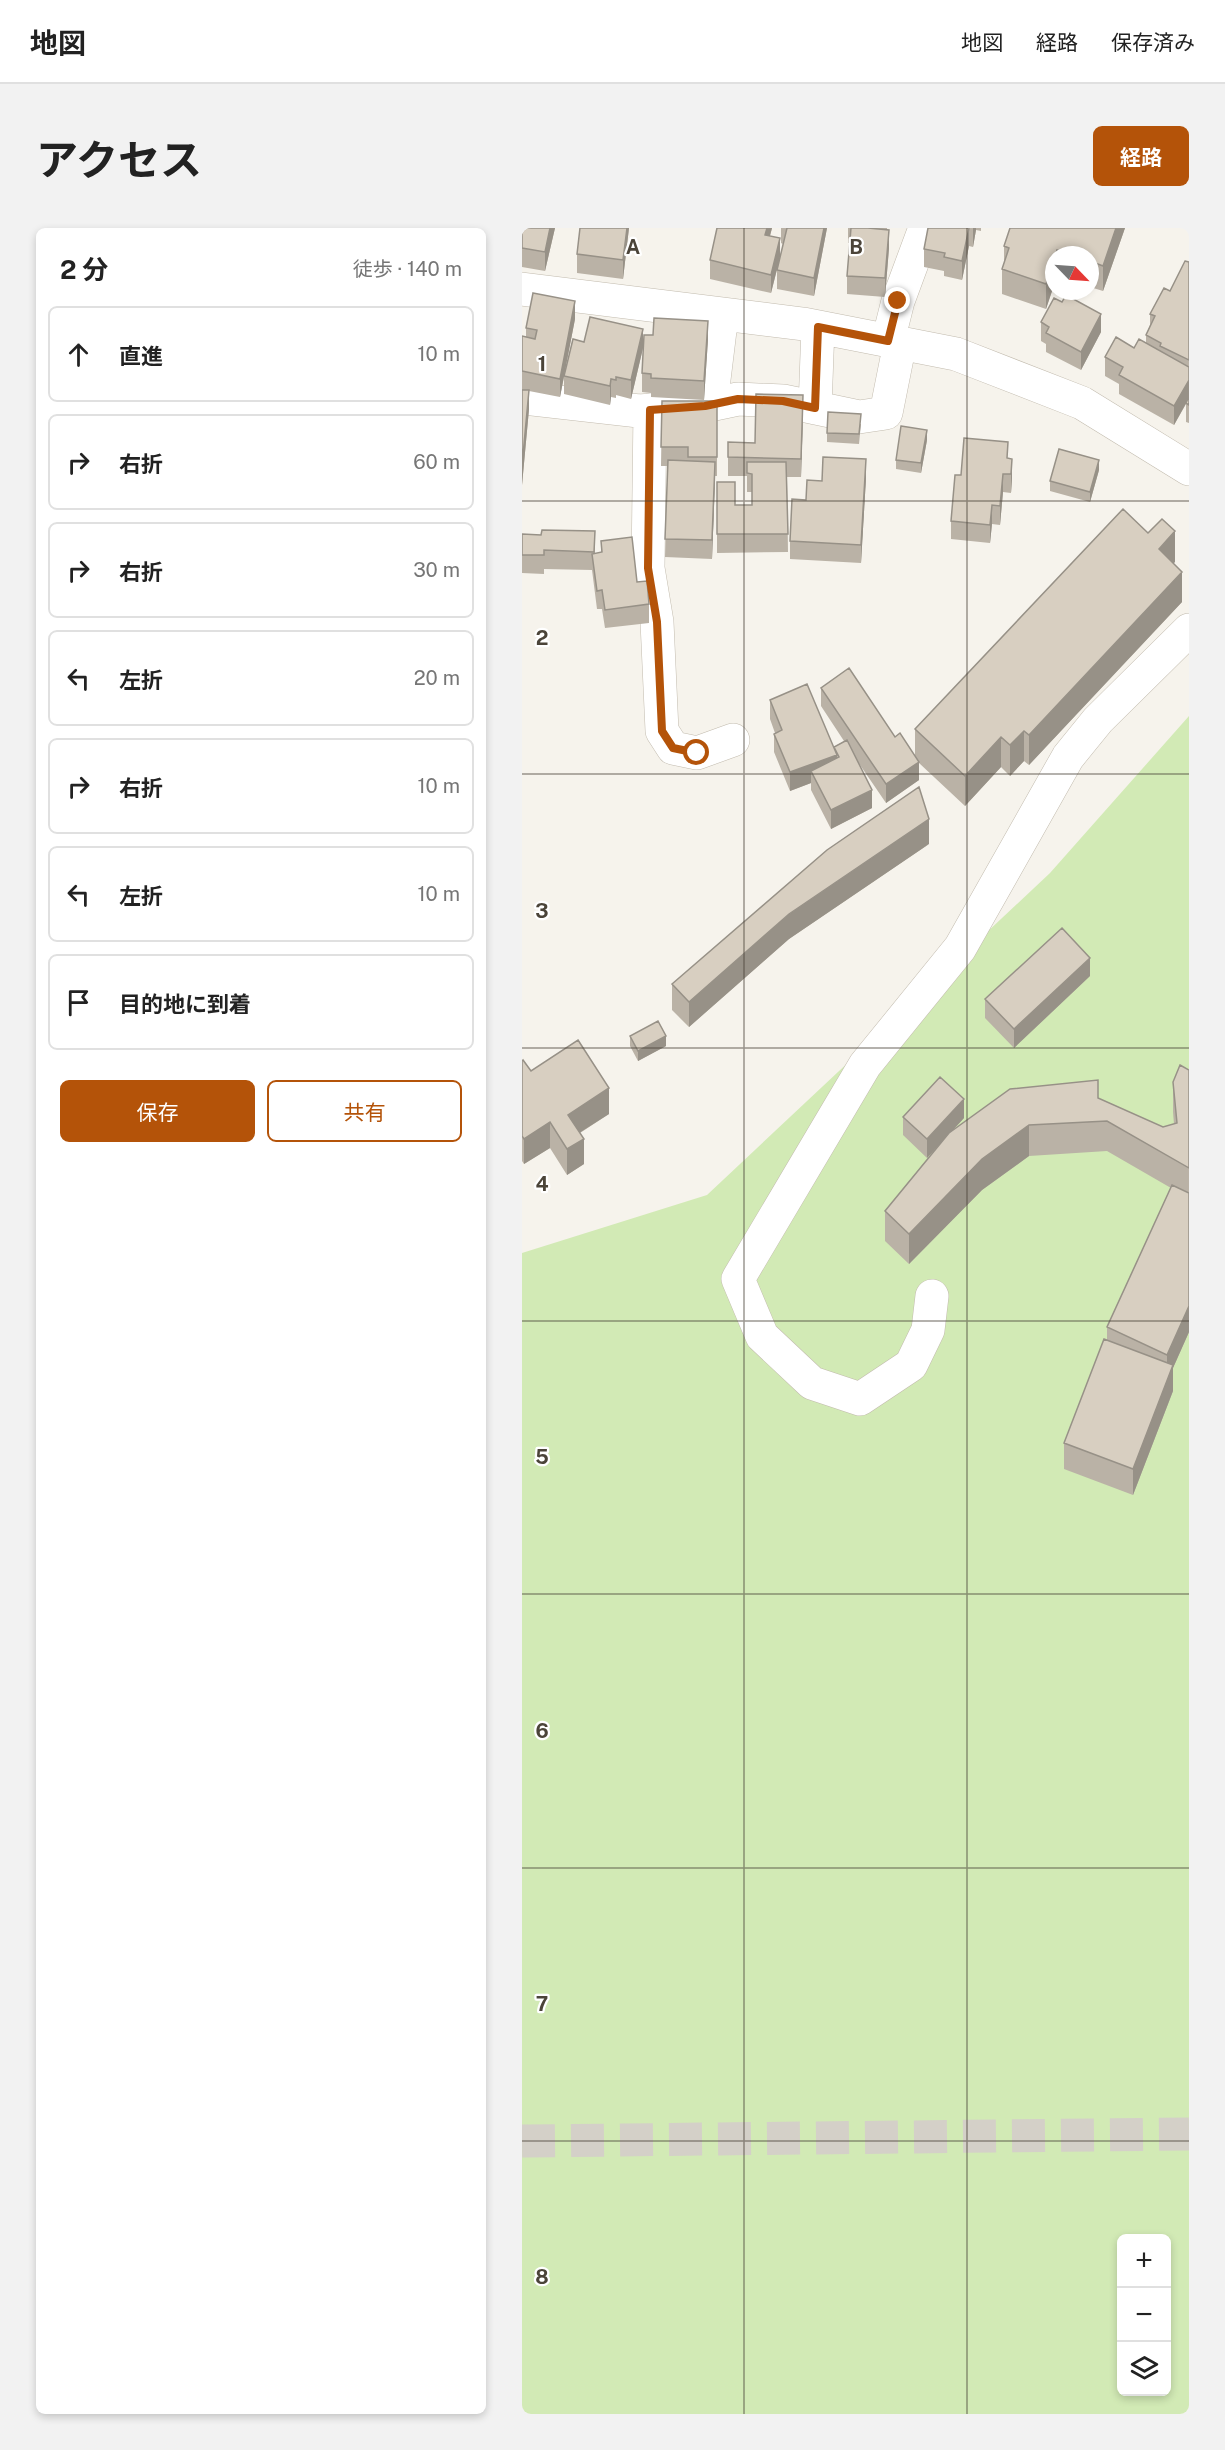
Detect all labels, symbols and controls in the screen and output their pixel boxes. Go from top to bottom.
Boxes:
text: 地図 [30,26,86,59]
text: 地図 [961,30,1003,55]
text: 経路 [1036,30,1078,55]
text: 保存済み [1111,30,1195,55]
button: 経路 [1093,126,1189,186]
text: アクセス [36,135,202,184]
text: A [626,235,640,259]
text: B [849,235,863,259]
north arrow [1045,246,1099,300]
text: 2 分 [60,254,108,285]
text: 徒歩 · 140 m [353,257,462,281]
route end [884,287,910,313]
icon: ahead [62,338,95,371]
text: 10 m [417,342,460,366]
text: 直進 [119,343,163,369]
text: 1 [538,352,546,376]
icon: right [62,446,95,479]
text: 60 m [413,450,460,474]
text: 右折 [119,451,163,477]
icon: right [62,554,95,587]
text: 30 m [413,558,460,582]
text: 右折 [119,559,163,585]
text: 2 [536,626,548,650]
icon: left [62,662,95,695]
text: 20 m [414,666,460,690]
text: 左折 [119,667,163,693]
route start [683,739,709,765]
icon: right [62,770,95,803]
text: 10 m [417,774,460,798]
text: 右折 [119,775,163,801]
icon: left [62,878,95,911]
text: 10 m [417,882,460,906]
text: 左折 [119,883,163,909]
text: 3 [535,899,549,923]
icon: arrive [62,986,95,1019]
text: 目的地に到着 [119,991,251,1017]
button: 保存 [60,1080,255,1142]
button: 共有 [267,1080,462,1142]
text: 4 [535,1172,549,1196]
text: 5 [535,1445,549,1469]
text: 6 [535,1719,549,1743]
text: 7 [536,1992,548,2016]
map controls [1117,2234,1171,2396]
button: + [1117,2234,1171,2288]
text: 8 [535,2265,549,2289]
button: − [1117,2288,1171,2342]
button: layers [1117,2342,1171,2396]

